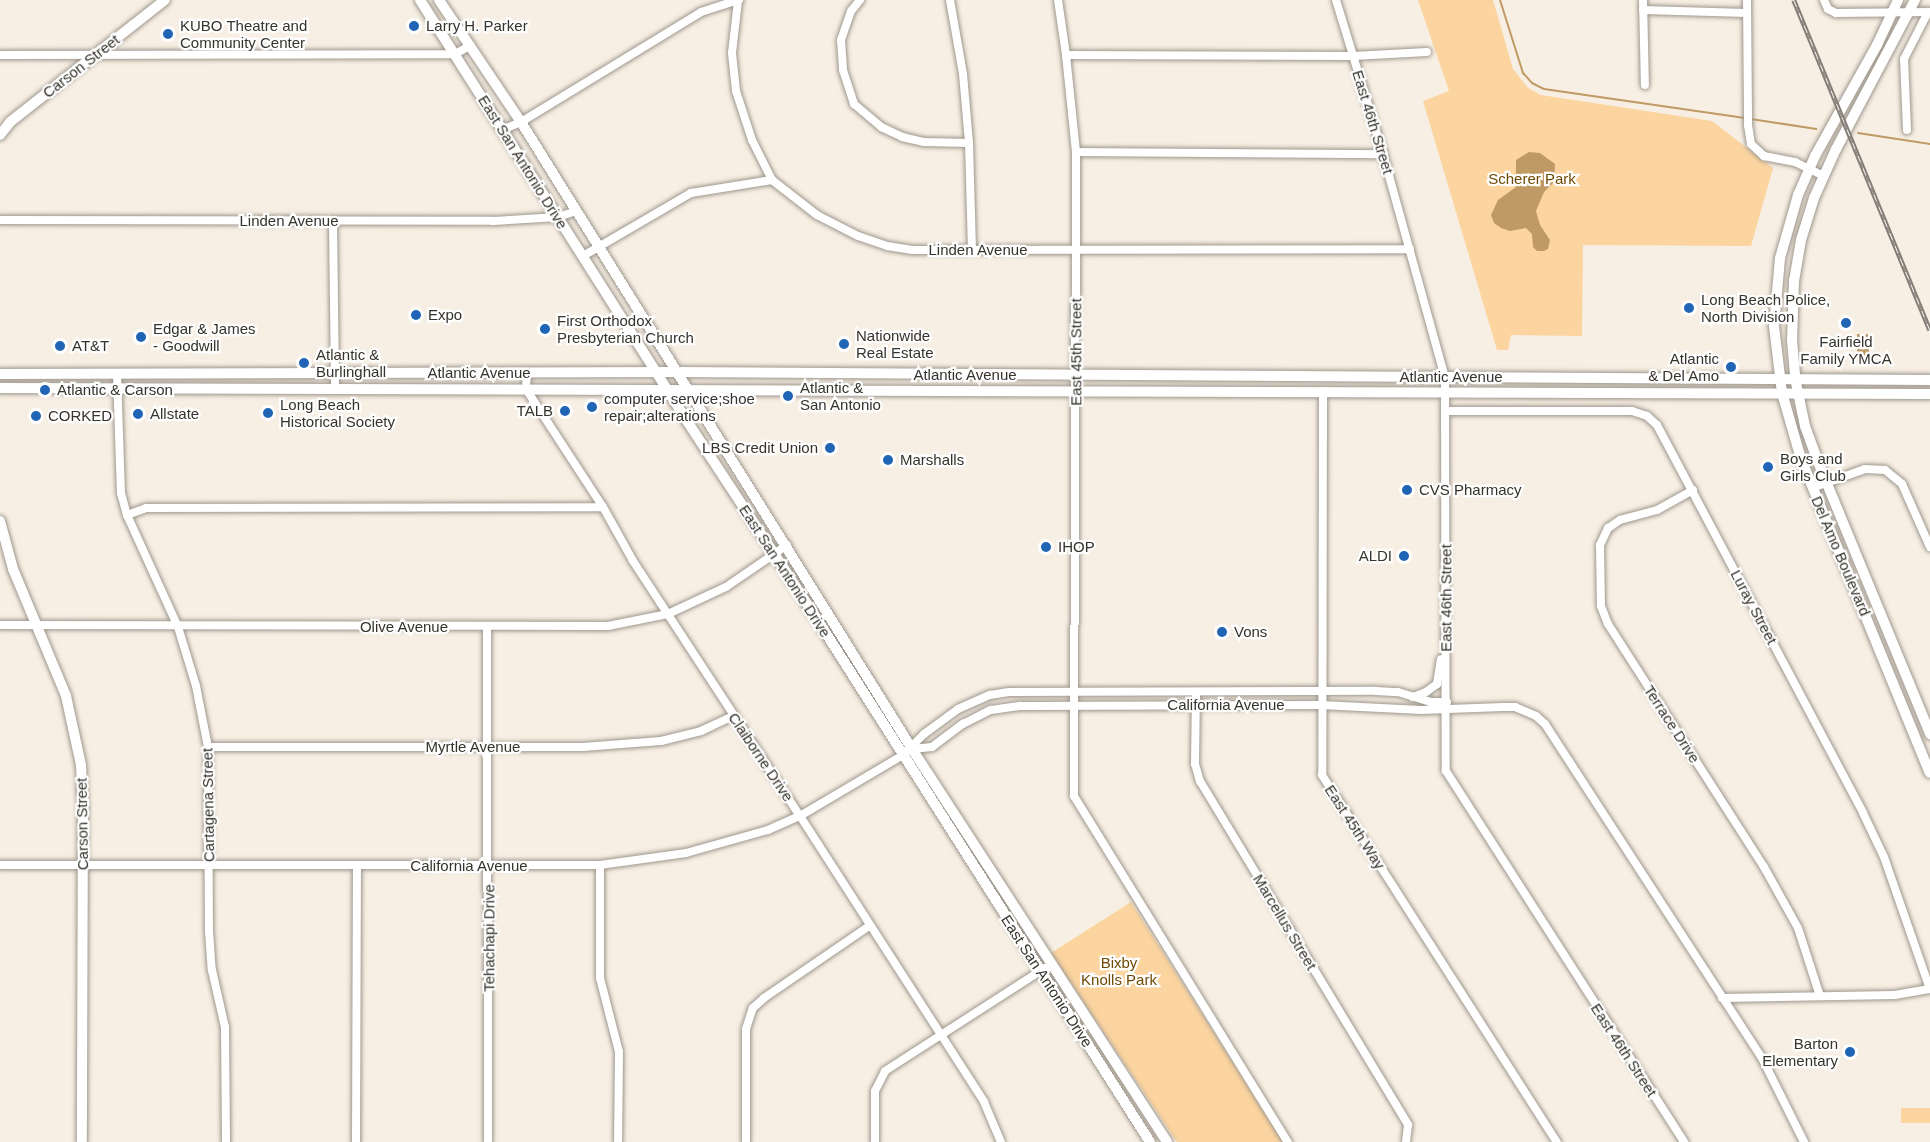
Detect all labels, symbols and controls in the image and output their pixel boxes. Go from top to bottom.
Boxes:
place label: KUBO Theatre and Community Center [180,16,308,51]
place label: Larry H. Parker [426,17,528,35]
marker: Larry H. Parker [407,19,421,33]
marker: KUBO Theatre and Community Center [161,27,175,41]
street label: Carson Street [39,30,123,102]
street label: East 46th Street [1349,68,1397,176]
street label: East San Antonio Drive [474,91,572,233]
park label: Scherer Park [1488,170,1576,188]
street label: Linden Avenue [239,212,339,230]
street label: Linden Avenue [928,241,1028,259]
place label: Long Beach Police, North Division [1701,290,1830,325]
street label: East 45th Street [1067,298,1085,406]
marker: Long Beach Police, North Division [1682,301,1696,315]
place label: Expo [428,306,462,324]
marker: Expo [409,308,423,322]
place label: First Orthodox Presbyterian Church [557,311,694,346]
marker: Fairfield Family YMCA [1839,316,1853,330]
place label: Edgar & James - Goodwill [153,319,256,354]
marker: First Orthodox Presbyterian Church [538,322,552,336]
place label: Nationwide Real Estate [856,326,934,361]
marker: Edgar & James - Goodwill [134,330,148,344]
place label: Fairfield Family YMCA [1800,332,1892,367]
place label: AT&T [72,337,109,355]
marker: Nationwide Real Estate [837,337,851,351]
marker: AT&T [53,339,67,353]
place label: Atlantic & Burlinghall [316,345,386,380]
place label: Atlantic & Del Amo [1647,349,1719,384]
marker: Atlantic & Burlinghall [297,356,311,370]
marker: Atlantic & Del Amo [1724,360,1738,374]
street label: Atlantic Avenue [427,364,531,382]
street label: Atlantic Avenue [913,366,1017,384]
street label: Atlantic Avenue [1399,368,1503,386]
place label: Atlantic & San Antonio [800,378,882,413]
place label: Atlantic & Carson [57,381,173,399]
marker: Atlantic & Carson [38,383,52,397]
place label: computer service;shoe repair;alterations [604,389,755,424]
marker: Atlantic & San Antonio [781,389,795,403]
place label: Long Beach Historical Society [280,395,395,430]
marker: computer service;shoe repair;alterations [585,400,599,414]
place label: TALB [517,402,553,420]
marker: TALB [558,404,572,418]
place label: Allstate [150,405,199,423]
marker: Long Beach Historical Society [261,406,275,420]
place label: CORKED [48,407,112,425]
marker: Allstate [131,407,145,421]
marker: CORKED [29,409,43,423]
place label: LBS Credit Union [702,439,818,457]
marker: LBS Credit Union [823,441,837,455]
place label: Boys and Girls Club [1780,449,1846,484]
place label: Marshalls [900,451,964,469]
marker: Marshalls [881,453,895,467]
marker: Boys and Girls Club [1761,460,1775,474]
place label: CVS Pharmacy [1419,481,1522,499]
marker: CVS Pharmacy [1400,483,1414,497]
street label: Del Amo Boulevard [1807,493,1875,619]
street label: East San Antonio Drive [735,501,835,641]
place label: IHOP [1058,538,1095,556]
marker: IHOP [1039,540,1053,554]
street label: East 46th Street [1437,544,1455,652]
place label: ALDI [1359,547,1392,565]
marker: ALDI [1397,549,1411,563]
street label: Luray Street [1727,567,1781,647]
street label: Olive Avenue [360,618,448,636]
place label: Vons [1234,623,1267,641]
marker: Vons [1215,625,1229,639]
street label: Terrace Drive [1640,682,1704,766]
street label: California Avenue [1167,696,1285,714]
street label: Claiborne Drive [725,709,797,805]
street label: Myrtle Avenue [425,738,521,756]
street label: Cartagena Street [198,748,218,862]
street label: Carson Street [72,778,92,870]
street label: East 45th Way [1321,781,1389,873]
street label: California Avenue [410,857,528,875]
street label: Marcellus Street [1249,871,1321,973]
street label: Tehachapi Drive [480,884,498,992]
street label: East San Antonio Drive [997,911,1097,1051]
park label: Bixby Knolls Park [1081,953,1157,988]
street label: East 46th Street [1587,1000,1661,1100]
place label: Barton Elementary [1762,1034,1838,1069]
marker: Barton Elementary [1843,1045,1857,1059]

